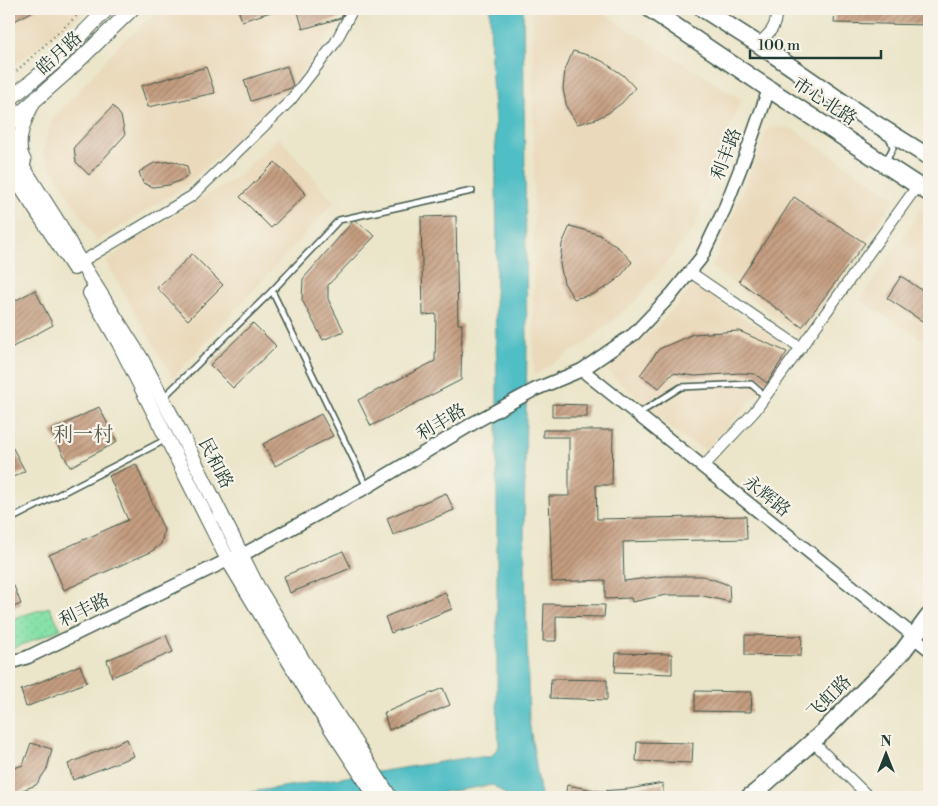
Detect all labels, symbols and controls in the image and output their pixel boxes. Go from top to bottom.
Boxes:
street label: 皓月路 [32,27,87,80]
scale bar [750,28,882,60]
text: 100 m [758,36,800,55]
street label: 市心北路 [788,72,861,131]
street label: 利丰路 [706,125,747,184]
street label: 利丰路 [412,399,470,446]
district label: 利一村 [53,423,113,448]
street label: 民和路 [193,434,238,493]
street label: 永辉路 [738,470,795,522]
street label: 利丰路 [55,588,114,633]
street label: 飞虹路 [802,670,857,725]
north arrow [860,728,910,778]
text: N [880,733,892,751]

